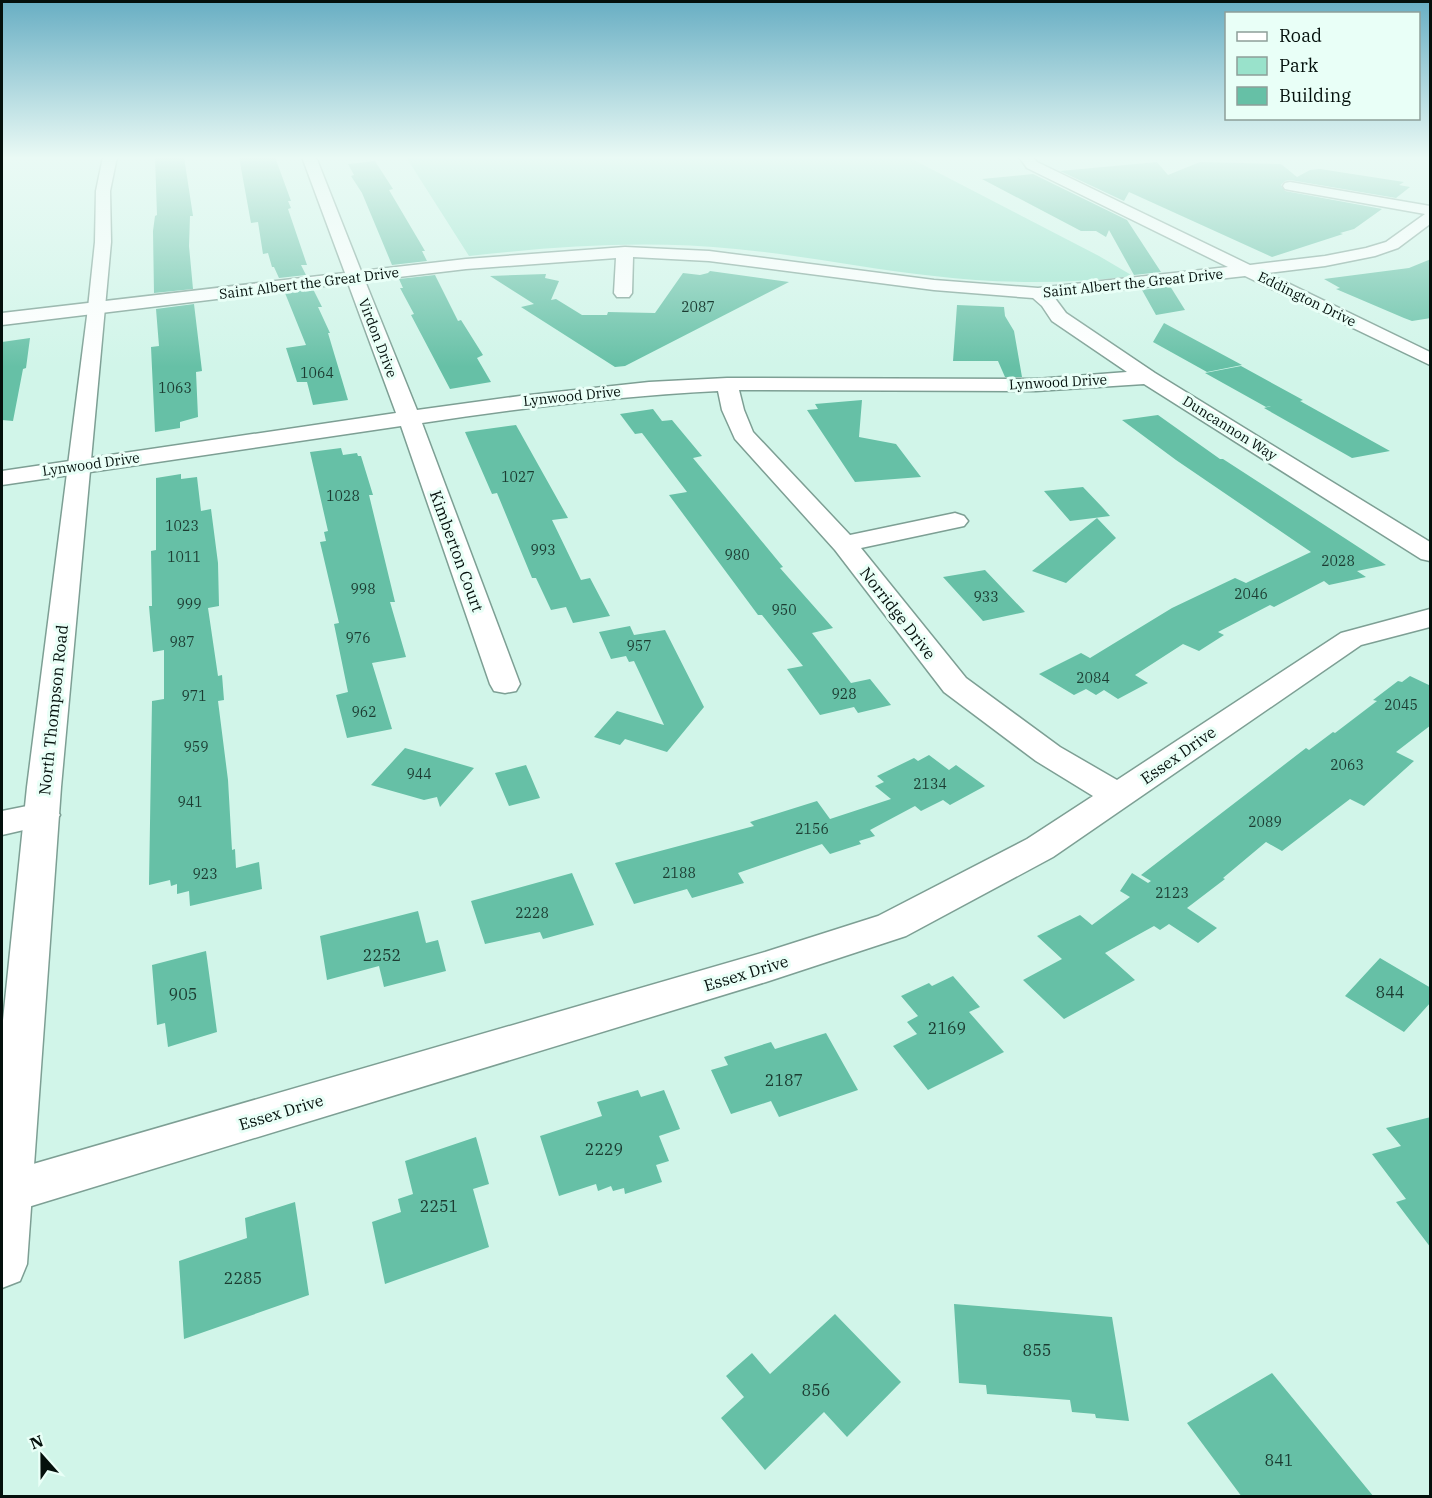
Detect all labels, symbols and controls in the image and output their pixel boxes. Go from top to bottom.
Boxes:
legend [1225,12,1420,120]
text: Road [1279,24,1322,47]
text: Park [1279,54,1319,77]
text: Building [1279,84,1351,107]
street label: Saint Albert the Great Drive [218,263,400,303]
street label: Saint Albert the Great Drive [1042,265,1224,301]
street label: Eddington Drive [1255,267,1359,331]
street label: Virdon Drive [355,296,401,380]
house number: 2087 [681,298,715,316]
house number: 1064 [300,364,334,382]
street label: Lynwood Drive [1009,370,1107,394]
house number: 1063 [158,379,192,397]
street label: Lynwood Drive [522,382,622,410]
street label: Duncannon Way [1179,392,1281,465]
street label: Lynwood Drive [41,448,141,480]
house number: 1027 [501,468,535,486]
house number: 1028 [326,487,360,505]
street label: Kimberton Court [426,488,488,615]
house number: 1023 [165,517,199,535]
house number: 993 [530,541,556,559]
house number: 980 [724,546,750,564]
house number: 1011 [167,548,201,566]
house number: 2028 [1321,552,1355,570]
street label: Norridge Drive [856,563,940,663]
house number: 998 [350,580,376,598]
house number: 2046 [1234,585,1268,603]
house number: 933 [973,588,999,606]
house number: 999 [176,595,202,613]
house number: 950 [771,601,797,619]
street label: North Thompson Road [34,623,72,796]
house number: 976 [345,629,371,647]
house number: 987 [169,633,195,651]
house number: 957 [626,637,652,655]
house number: 2084 [1076,669,1110,687]
house number: 928 [831,685,857,703]
house number: 971 [181,687,207,705]
house number: 2045 [1384,696,1418,714]
house number: 962 [351,703,377,721]
street label: Essex Drive [1137,722,1219,788]
house number: 959 [183,738,209,756]
house number: 2063 [1330,756,1364,774]
house number: 944 [406,765,432,783]
house number: 2134 [913,775,947,793]
house number: 941 [177,793,203,811]
house number: 2089 [1248,813,1282,831]
house number: 2156 [795,820,829,838]
house number: 2188 [662,864,696,882]
house number: 923 [192,865,218,883]
house number: 2123 [1155,884,1189,902]
house number: 2228 [515,904,549,922]
house number: 2252 [363,945,401,965]
street label: Essex Drive [701,951,791,995]
house number: 844 [1376,982,1404,1002]
house number: 905 [169,984,197,1004]
house number: 2169 [928,1018,966,1038]
house number: 2187 [765,1070,803,1090]
street label: Essex Drive [236,1090,326,1134]
house number: 2229 [585,1139,623,1159]
house number: 2251 [420,1196,458,1216]
house number: 2285 [224,1268,262,1288]
house number: 855 [1023,1340,1051,1360]
house number: 856 [802,1380,830,1400]
north arrow [12,1426,72,1486]
text: N [27,1430,46,1454]
house number: 841 [1265,1450,1293,1470]

